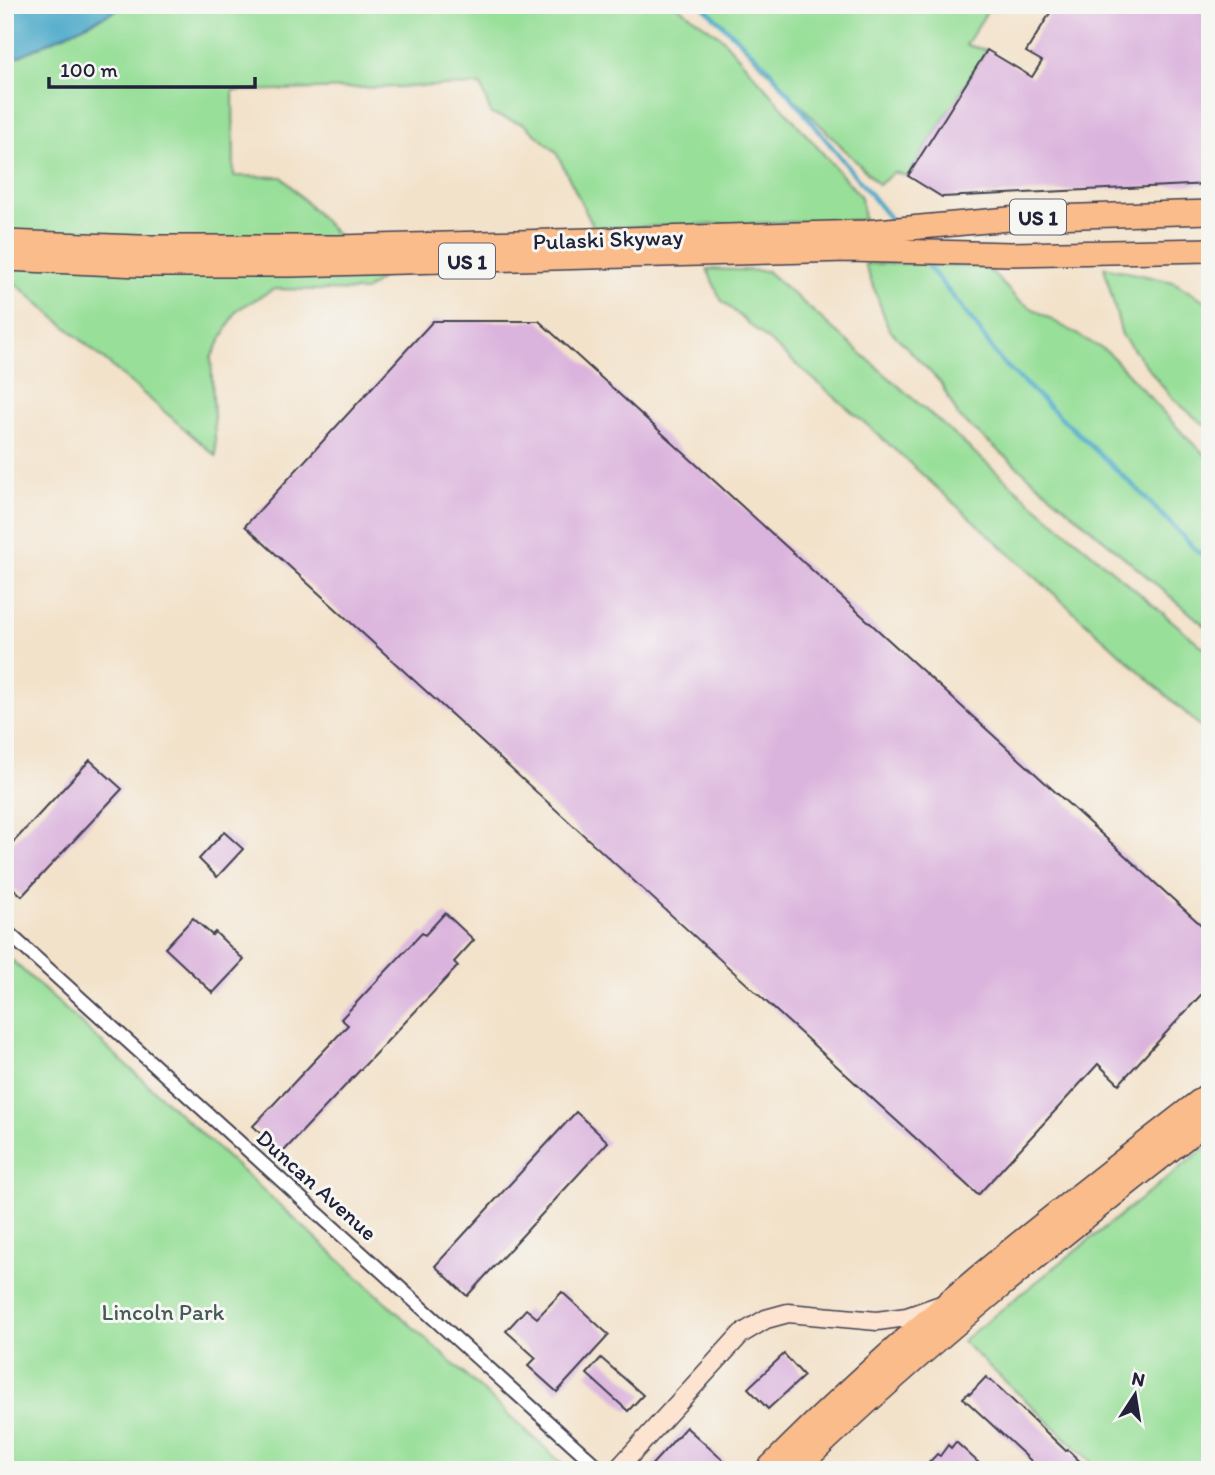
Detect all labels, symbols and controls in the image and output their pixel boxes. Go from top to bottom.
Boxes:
scale bar [49,46,256,90]
text: 100 m [60,57,118,82]
road number: US 1 [1010,200,1066,234]
street label: Pulaski Skyway [532,222,684,256]
road number: US 1 [439,244,495,278]
street label: Duncan Avenue [251,1123,383,1247]
park label: Lincoln Park [102,1298,225,1326]
north arrow [1100,1360,1170,1430]
text: N [1130,1366,1147,1391]

